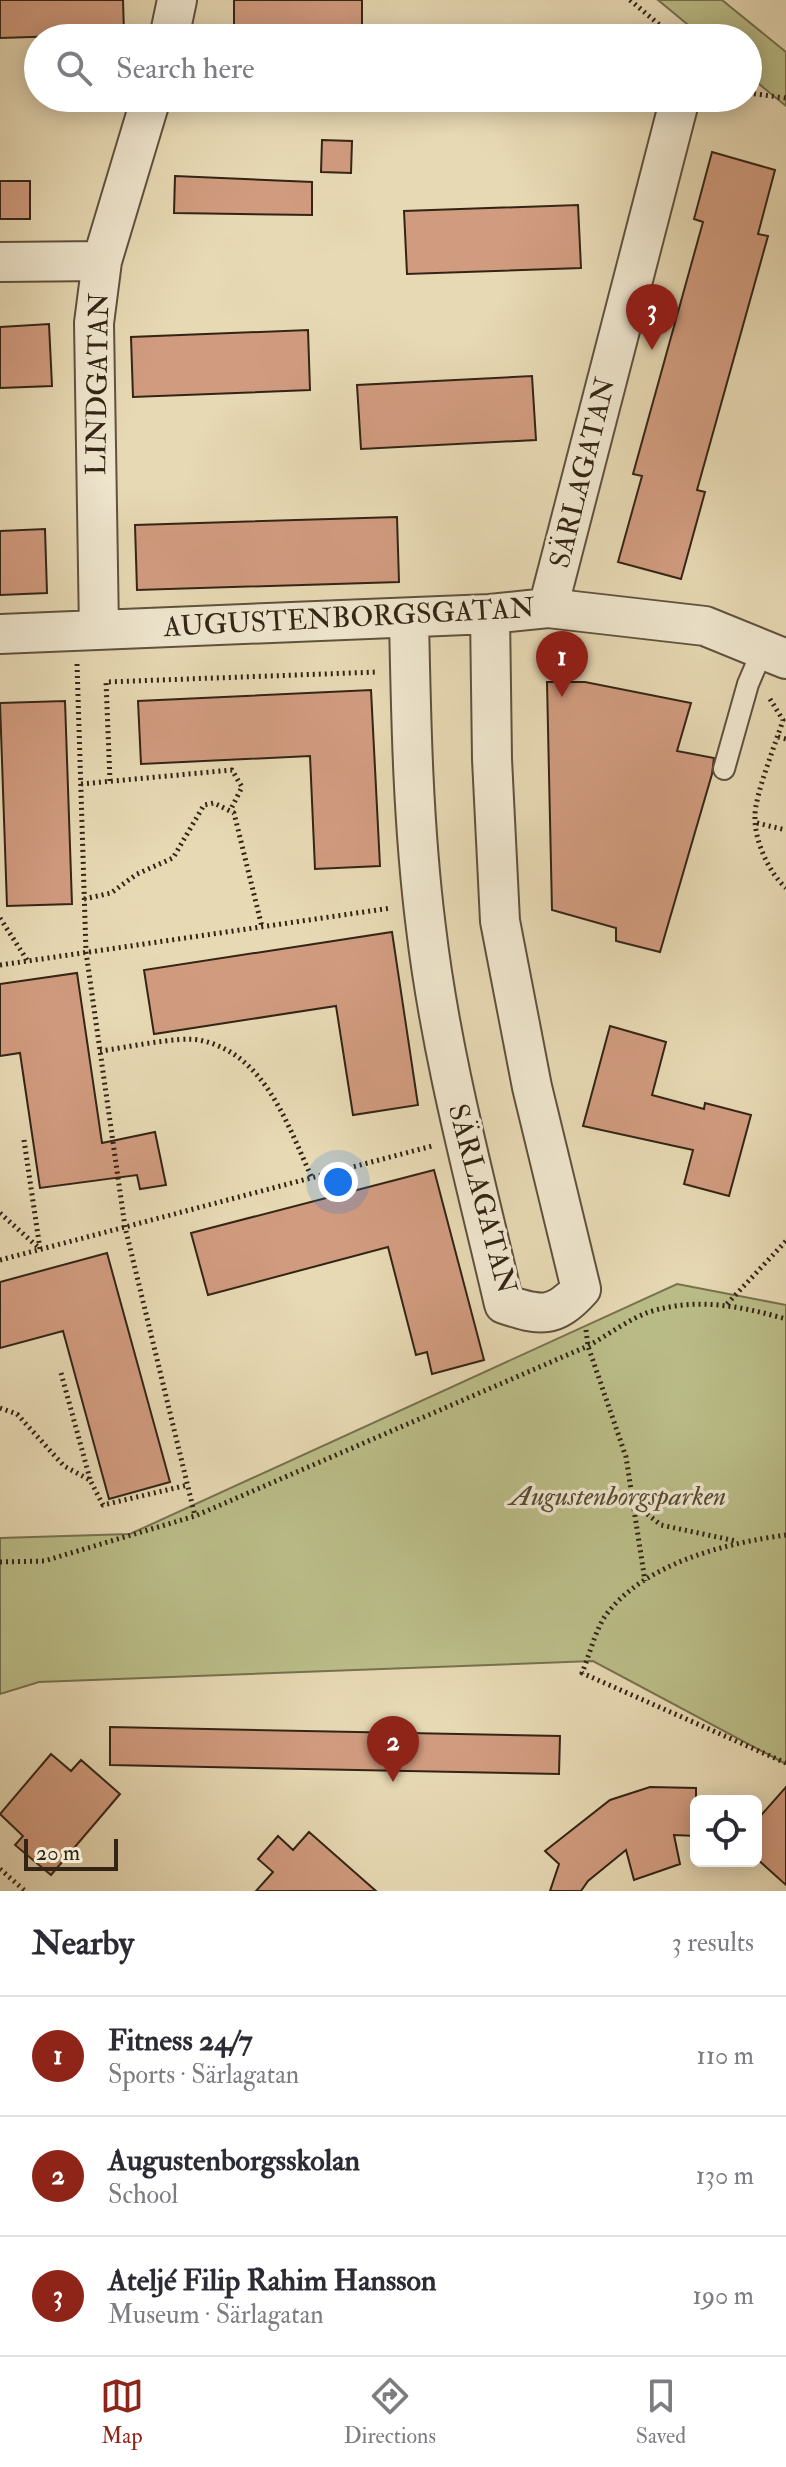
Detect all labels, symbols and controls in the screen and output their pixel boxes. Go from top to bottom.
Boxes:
search box [24,24,762,112]
icon: search [52,46,96,90]
text: Search here [116,50,255,87]
pin: 3 [626,284,678,350]
street label: LINDGATAN [79,292,117,476]
street label: SÄRLAGATAN [542,374,624,572]
street label: AUGUSTENBORGSGATAN [162,591,535,645]
pin: 1 [536,631,588,697]
street label: SÄRLAGATAN [440,1100,524,1298]
your location [318,1162,358,1202]
park label: Augustenborgsparken [507,1479,726,1514]
pin: 2 [367,1716,419,1782]
map controls [690,1795,762,1867]
button: locate [690,1795,762,1867]
scale bar [24,1835,118,1871]
text: 20 m [36,1839,80,1867]
text: Nearby [32,1922,134,1965]
text: 3 results [672,1927,754,1959]
text: Fitness 24/7 [108,2022,253,2059]
text: 1 [53,2040,63,2072]
text: 110 m [697,2040,754,2072]
text: Sports · Särlagatan [108,2059,299,2091]
text: Augustenborgsskolan [108,2142,360,2179]
text: 2 [51,2160,65,2192]
text: 130 m [696,2160,754,2192]
text: School [108,2179,178,2211]
text: Ateljé Filip Rahim Hansson [108,2262,436,2299]
text: 3 [53,2280,63,2312]
text: 190 m [693,2280,754,2312]
text: Museum · Särlagatan [108,2299,324,2331]
tab: Map [100,2374,144,2450]
tab: Directions [344,2374,436,2450]
tab: Saved [636,2374,686,2450]

